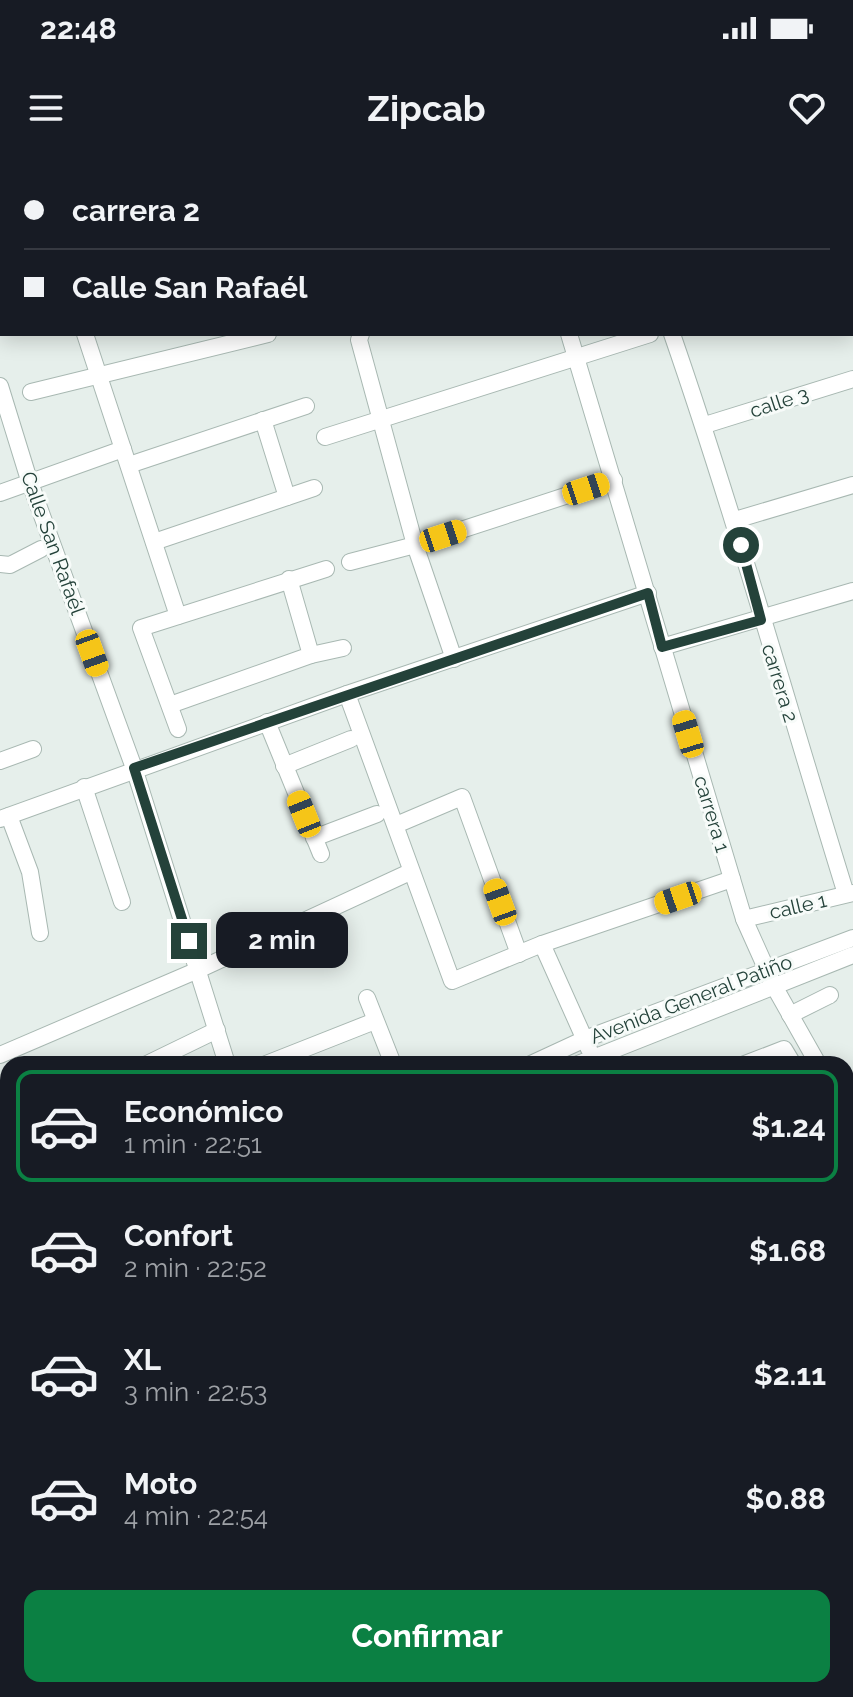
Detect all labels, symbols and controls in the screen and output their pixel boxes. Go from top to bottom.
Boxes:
text: 22:48 [40,11,117,46]
icon: menu [24,86,68,130]
icon: heart [785,86,829,130]
text: Zipcab [367,87,486,129]
text: carrera 2 [72,193,200,228]
text: Calle San Rafaél [72,270,307,305]
street label: calle 3 [747,381,811,423]
street label: Calle San Rafaél [16,468,90,618]
car [559,470,613,508]
car [416,517,470,555]
route start [723,527,759,563]
car [73,626,111,680]
street label: carrera 2 [757,641,803,725]
car [670,708,706,760]
street label: carrera 1 [689,773,735,856]
car [284,787,324,841]
car [481,875,519,929]
car [651,879,705,917]
street label: calle 1 [767,888,829,924]
callout: 2 min [217,913,349,969]
route end [171,923,207,959]
text: 2 min [248,925,316,955]
street label: Avenida General Patiño [587,949,795,1049]
icon: car [28,1090,100,1162]
text: Económico [124,1094,284,1129]
text: $1.24 [751,1109,826,1144]
text: 1 min · 22:51 [124,1129,262,1159]
icon: car [28,1214,100,1286]
text: Confort [124,1218,233,1253]
text: $1.68 [749,1233,826,1268]
text: 2 min · 22:52 [124,1253,267,1283]
icon: car [28,1338,100,1410]
text: XL [124,1342,161,1377]
text: $2.11 [754,1357,826,1392]
text: 3 min · 22:53 [124,1377,267,1407]
icon: car [28,1462,100,1534]
text: Moto [124,1466,197,1501]
text: $0.88 [746,1481,826,1516]
text: 4 min · 22:54 [124,1501,268,1531]
button: Confirmar [24,1590,830,1682]

